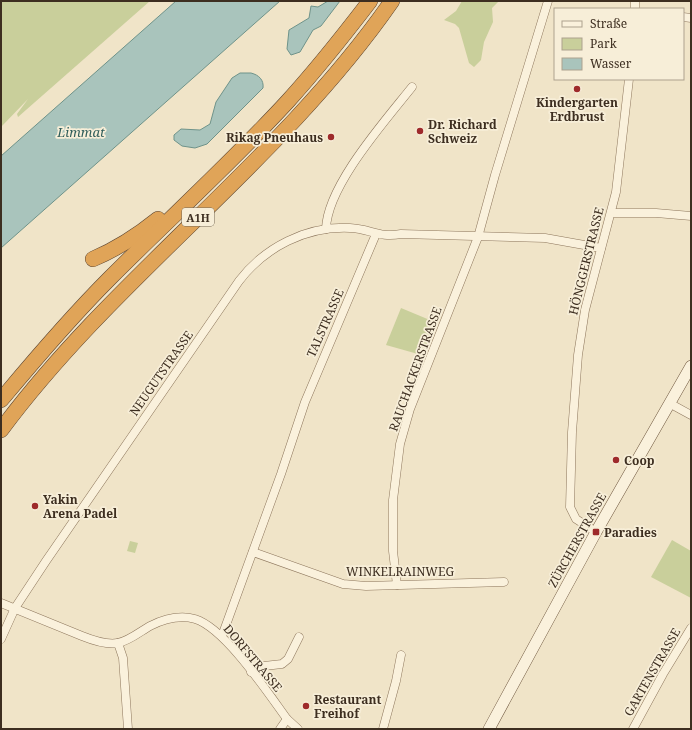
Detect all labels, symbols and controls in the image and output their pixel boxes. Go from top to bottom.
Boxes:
legend [554,8,684,80]
text: Straße [590,15,627,32]
text: Park [590,35,618,52]
text: Wasser [590,55,632,72]
marker: Kindergarten Erdbrust [572,84,582,94]
place label: Kindergarten Erdbrust [536,94,618,125]
place label: Dr. Richard Schweiz [428,116,497,147]
water label: Limmat [56,123,105,141]
marker: Dr. Richard Schweiz [415,126,425,136]
place label: Rikag Pneuhaus [226,129,323,146]
marker: Rikag Pneuhaus [326,132,336,142]
street label: HÖNGGERSTRASSE [564,205,608,317]
road number: A1H [182,208,214,226]
street label: TALSTRASSE [302,286,348,360]
street label: RAUCHACKERSTRASSE [385,304,445,434]
street label: NEUGUTSTRASSE [125,327,197,419]
place label: Coop [624,452,655,469]
marker: Coop [611,455,621,465]
street label: ZÜRCHERSTRASSE [544,489,610,591]
place label: Yakin Arena Padel [43,491,118,522]
marker: Yakin Arena Padel [30,501,40,511]
place label: Paradies [604,524,657,541]
marker: Paradies [591,527,601,537]
street label: WINKELRAINWEG [346,563,454,580]
street label: DORFSTRASSE [220,621,286,695]
street label: GARTENSTRASSE [620,625,684,719]
place label: Restaurant Freihof [314,691,381,722]
marker: Restaurant Freihof [301,701,311,711]

